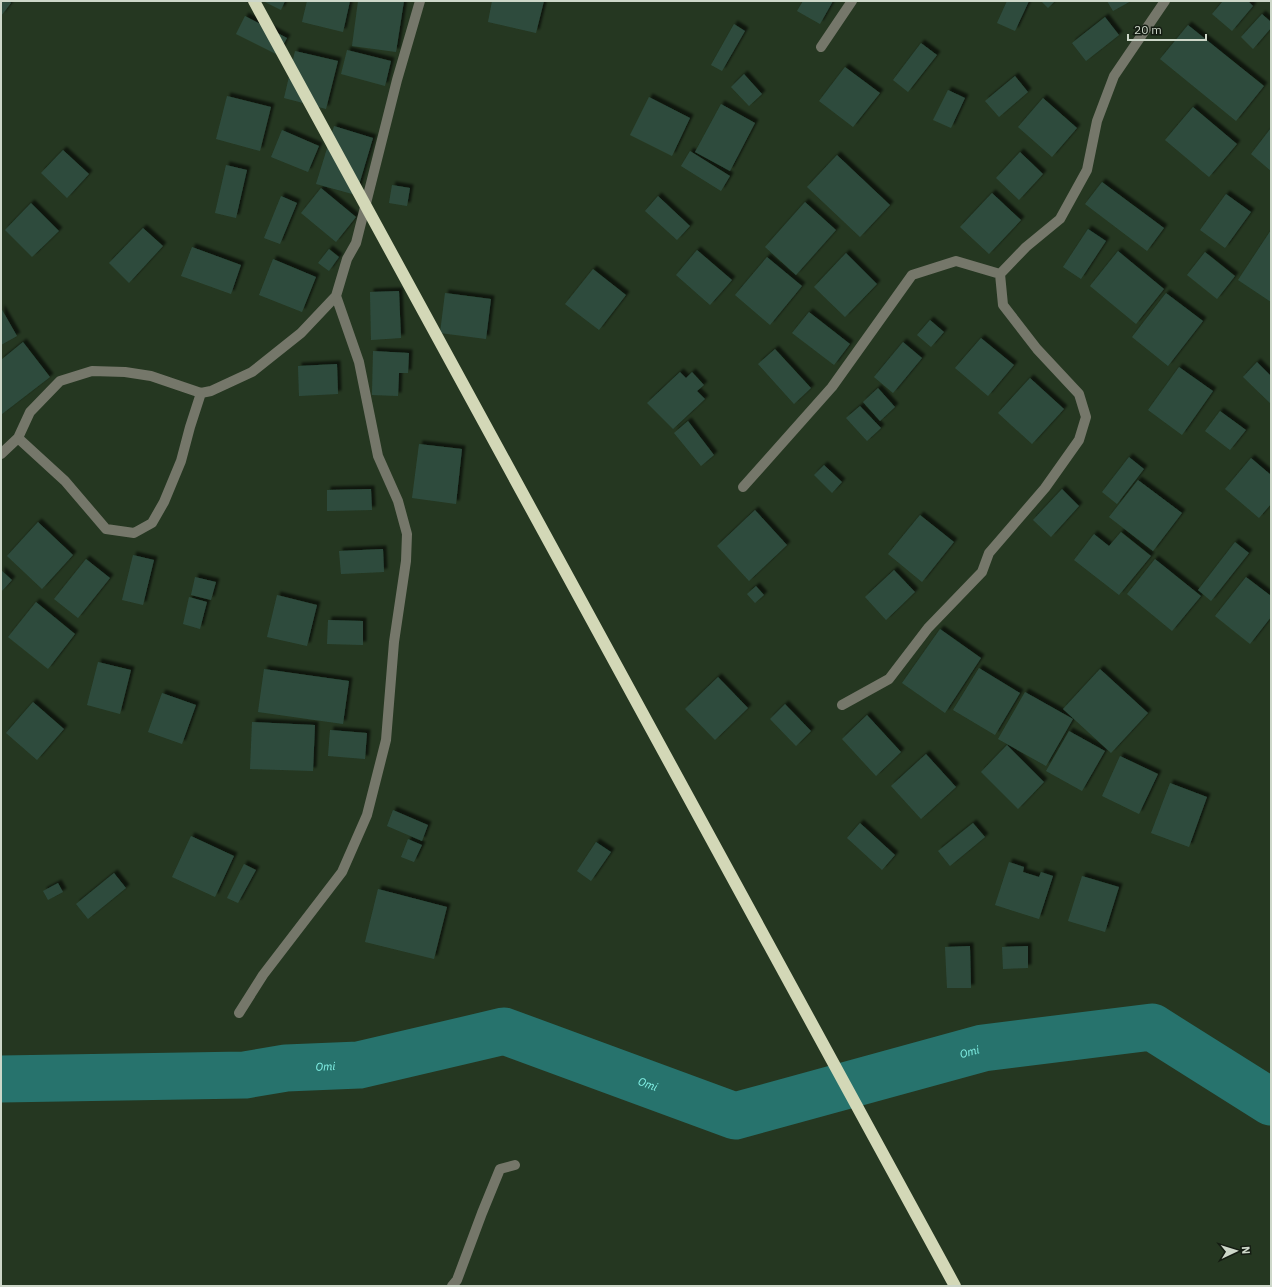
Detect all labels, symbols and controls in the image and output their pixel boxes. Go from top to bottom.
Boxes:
scale bar [1128,16,1206,42]
text: 20 m [1134,22,1162,37]
water label: Omi [958,1042,981,1061]
water label: Omi [315,1059,336,1074]
water label: Omi [636,1074,660,1094]
north arrow [1216,1231,1256,1271]
text: N [1239,1246,1253,1255]

